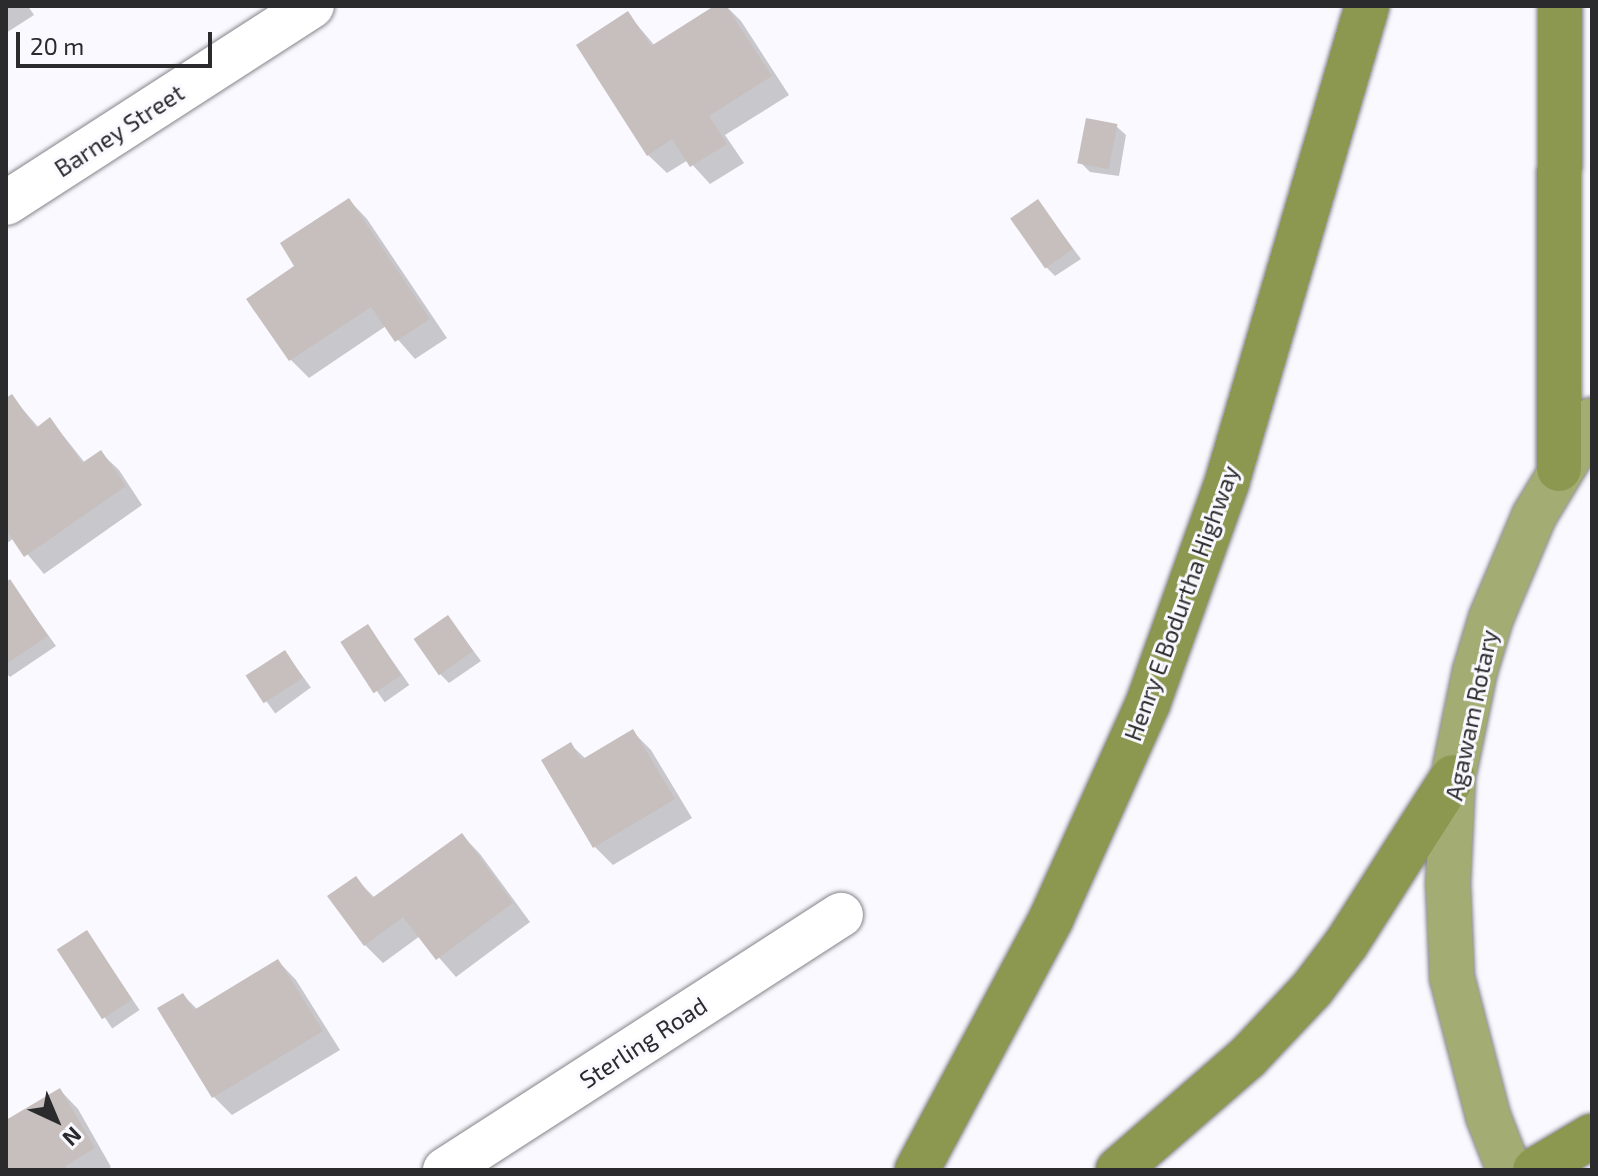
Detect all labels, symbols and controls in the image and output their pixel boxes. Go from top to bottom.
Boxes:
scale bar [20,16,216,66]
text: 20 m [30,31,84,60]
street label: Barney Street [49,77,189,183]
street label: Henry E Bodurtha Highway [1118,461,1244,745]
street label: Agawam Rotary [1439,627,1503,803]
street label: Sterling Road [574,990,712,1094]
north arrow [16,1080,96,1160]
text: N [58,1122,87,1152]

